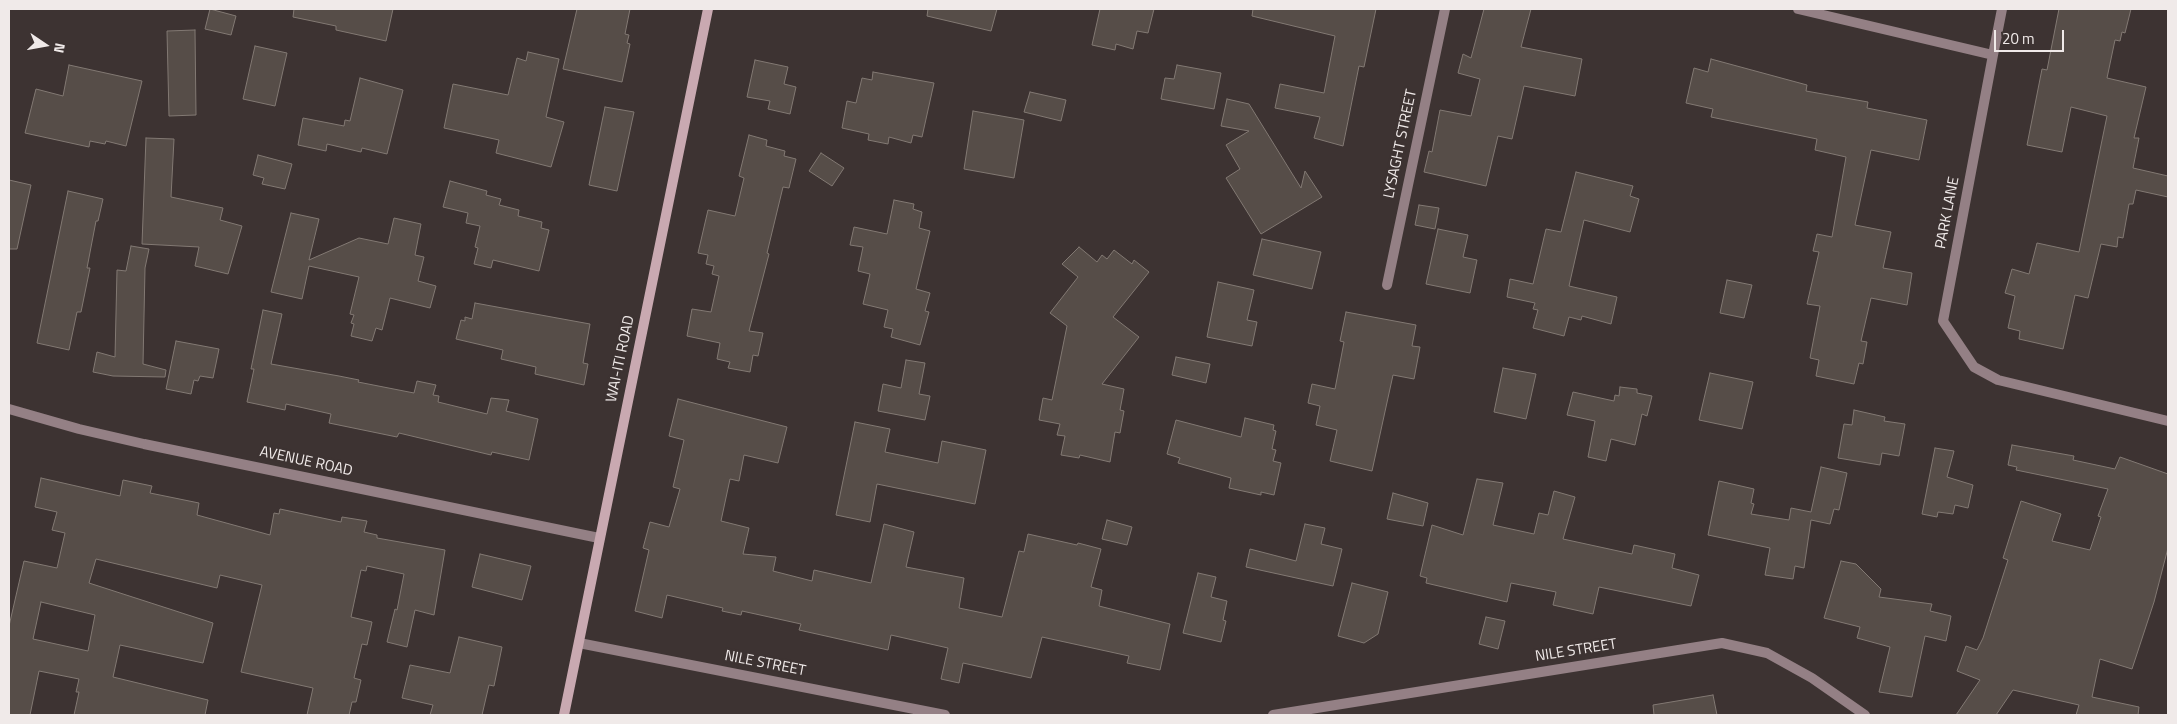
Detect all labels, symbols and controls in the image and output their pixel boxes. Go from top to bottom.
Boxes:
north arrow [20,20,70,70]
scale bar [1997,20,2067,52]
text: 20 m [2002,27,2035,50]
text: N [49,41,71,55]
street label: LYSAGHT STREET [1381,88,1421,200]
street label: PARK LANE [1932,175,1964,251]
street label: WAI-ITI ROAD [603,314,639,404]
street label: AVENUE ROAD [258,443,354,481]
street label: NILE STREET [1534,636,1618,666]
street label: NILE STREET [723,647,807,681]

